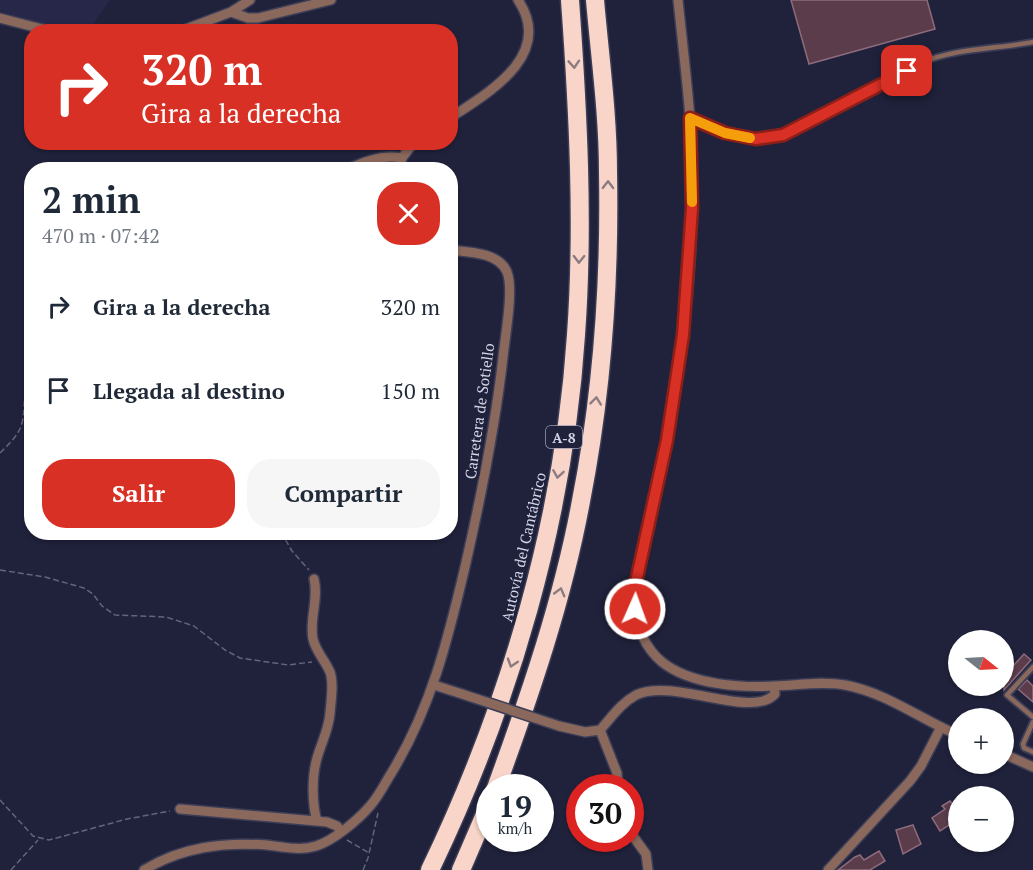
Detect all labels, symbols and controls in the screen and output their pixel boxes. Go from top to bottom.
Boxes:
text: 320 m [141,41,262,97]
pin [881,45,932,96]
icon: right [42,48,120,126]
icon: arrive [890,54,923,87]
one-way arrow [567,60,580,69]
text: Gira a la derecha [141,95,341,131]
text: 2 min [42,176,140,223]
one-way arrow [602,181,614,190]
button: close [377,182,440,245]
text: 470 m · 07:42 [42,222,160,249]
one-way arrow [573,255,585,264]
icon: right [42,290,75,323]
text: Gira a la derecha [93,292,271,321]
text: 320 m [380,292,440,321]
street label: Carretera de Sotiello [460,342,498,480]
icon: arrive [42,374,75,407]
text: Llegada al destino [93,376,285,405]
text: 150 m [380,376,440,405]
one-way arrow [589,396,602,405]
road number: A-8 [546,426,582,448]
button: Salir [42,459,235,528]
button: Compartir [247,459,440,528]
one-way arrow [553,469,565,478]
street label: Autovía del Cantábrico [496,470,550,624]
position arrow [603,577,667,641]
one-way arrow [552,587,565,597]
north arrow [948,630,1014,696]
map controls [948,630,1014,852]
one-way arrow [507,657,520,668]
button: + [948,708,1014,774]
speed limit sign: 30 [566,774,644,852]
text: 19 [498,786,532,826]
button: − [948,786,1014,852]
text: km/h [498,818,532,838]

